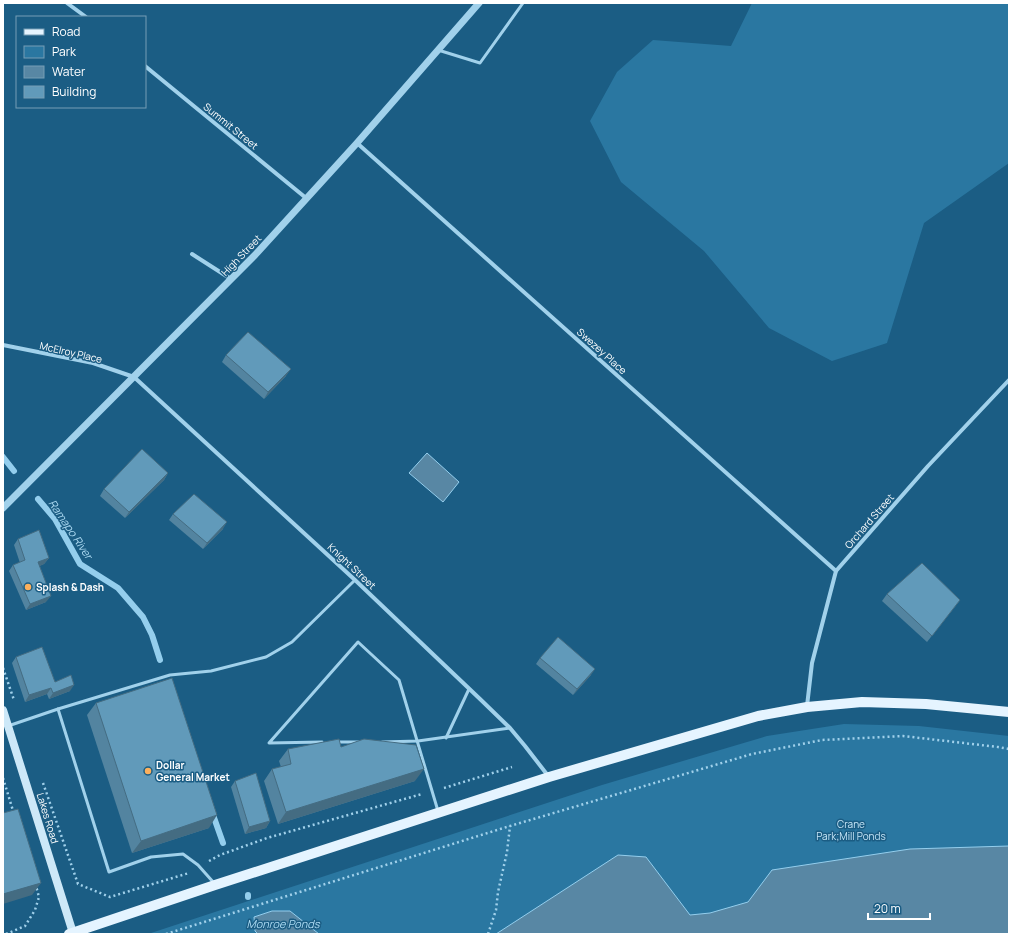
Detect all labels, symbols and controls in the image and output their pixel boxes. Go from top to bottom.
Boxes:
legend [16,16,146,108]
text: Road [52,23,80,40]
text: Park [52,43,77,60]
text: Water [52,63,86,80]
text: Building [52,83,96,100]
street label: Summit Street [201,100,261,152]
street label: High Street [218,231,264,279]
street label: Swezey Place [574,325,630,377]
street label: McElroy Place [38,338,104,366]
street label: Orchard Street [841,491,897,551]
water label: Ramapo River [45,496,98,563]
street label: Knight Street [325,540,379,592]
place label: Splash & Dash [36,580,104,594]
marker: Splash & Dash [23,582,33,592]
place label: Dollar General Market [156,758,230,784]
marker: Dollar General Market [143,766,153,776]
street label: Lakes Road [34,791,62,845]
park label: Crane Park;Mill Ponds [816,817,886,843]
scale bar [868,895,930,921]
text: 20 m [874,900,901,917]
water label: Monroe Ponds [246,916,321,931]

